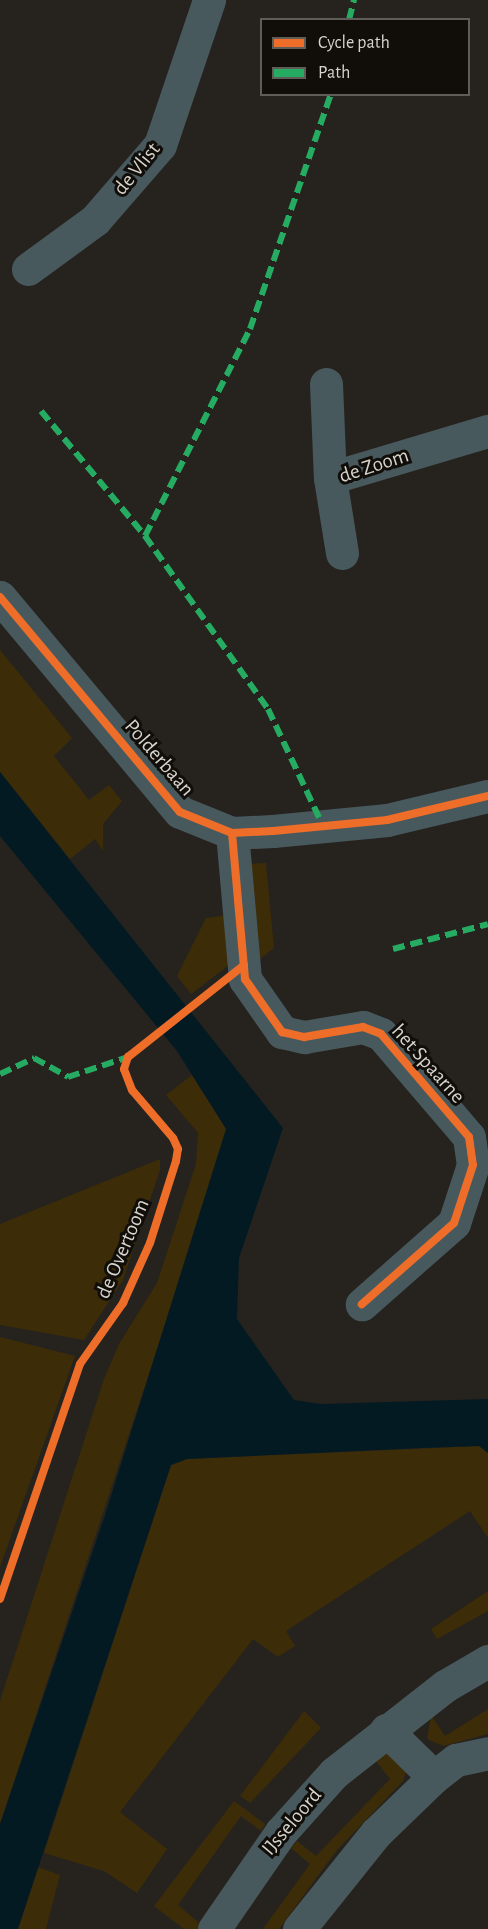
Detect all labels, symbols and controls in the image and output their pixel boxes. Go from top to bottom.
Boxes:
legend [260,18,470,96]
text: Cycle path [318,34,390,52]
text: Path [318,64,350,82]
street label: de Vlist [108,138,166,200]
street label: de Zoom [336,443,412,489]
street label: Polderbaan [119,714,199,802]
street label: het Spaarne [386,1019,470,1109]
street label: de Overtoom [91,1195,155,1303]
street label: IJsseloord [257,1783,327,1861]

